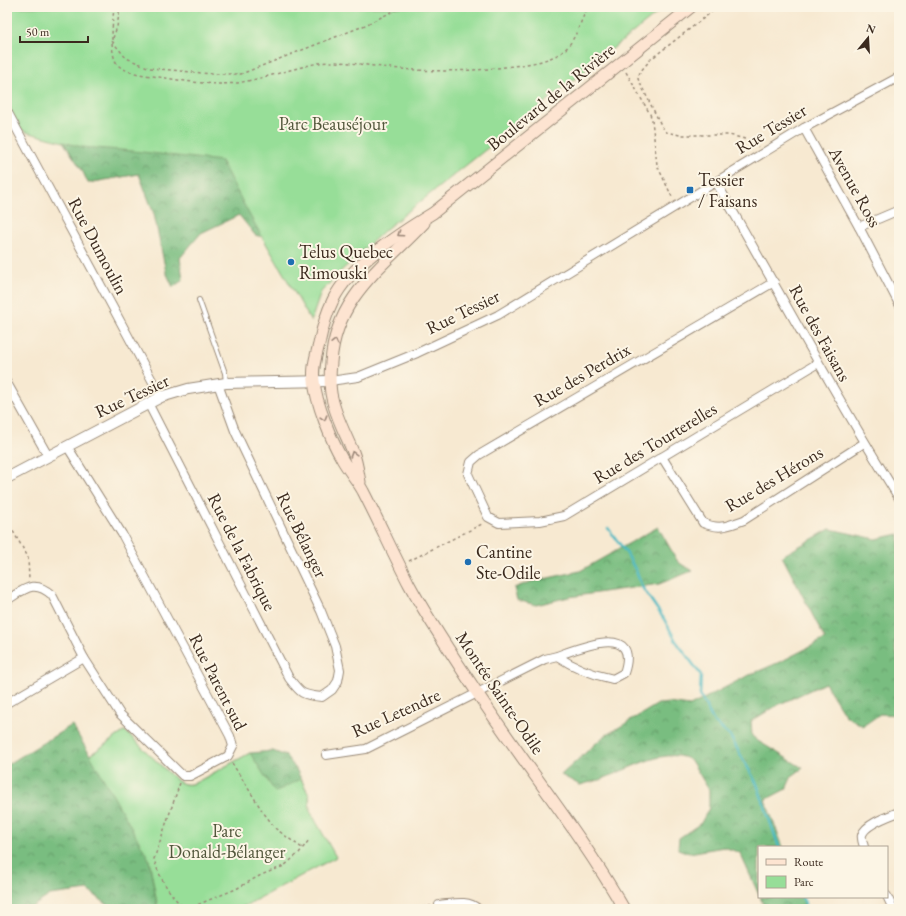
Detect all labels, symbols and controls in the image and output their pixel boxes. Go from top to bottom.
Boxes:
scale bar [20,18,88,44]
north arrow [848,18,888,58]
text: N [865,20,878,37]
text: 50 m [26,24,50,40]
street label: Boulevard de la Rivière [482,38,619,155]
street label: Rue Tessier [731,98,811,159]
park label: Parc Beauséjour [279,112,387,135]
street label: Avenue Ross [823,142,887,231]
place label: Tessier / Faisans [698,168,758,212]
marker: Tessier / Faisans [685,185,695,195]
street label: Rue Dumoulin [63,193,134,299]
one-way arrow [397,229,404,237]
place label: Telus Quebec Rimouski [299,240,393,284]
marker: Telus Quebec Rimouski [286,257,296,267]
street label: Rue des Faisans [784,280,857,385]
street label: Rue Tessier [422,284,503,339]
street label: Rue des Perdrix [529,338,634,411]
one-way arrow [330,339,338,345]
street label: Rue Tessier [91,368,173,423]
street label: Rue des Tourterelles [589,397,721,489]
one-way arrow [319,415,328,422]
street label: Rue des Hérons [721,440,827,517]
one-way arrow [349,451,358,458]
street label: Rue Bélanger [272,488,333,581]
street label: Rue de la Fabrique [203,489,282,615]
place label: Cantine Ste-Odile [476,540,541,584]
marker: Cantine Ste-Odile [463,557,473,567]
street label: Montée Sainte-Odile [451,627,550,758]
street label: Rue Parent sud [184,630,253,735]
street label: Rue Letendre [348,683,444,742]
park label: Parc Donald-Bélanger [169,819,285,863]
legend [758,846,888,898]
text: Route [794,854,824,870]
text: Parc [794,874,814,890]

